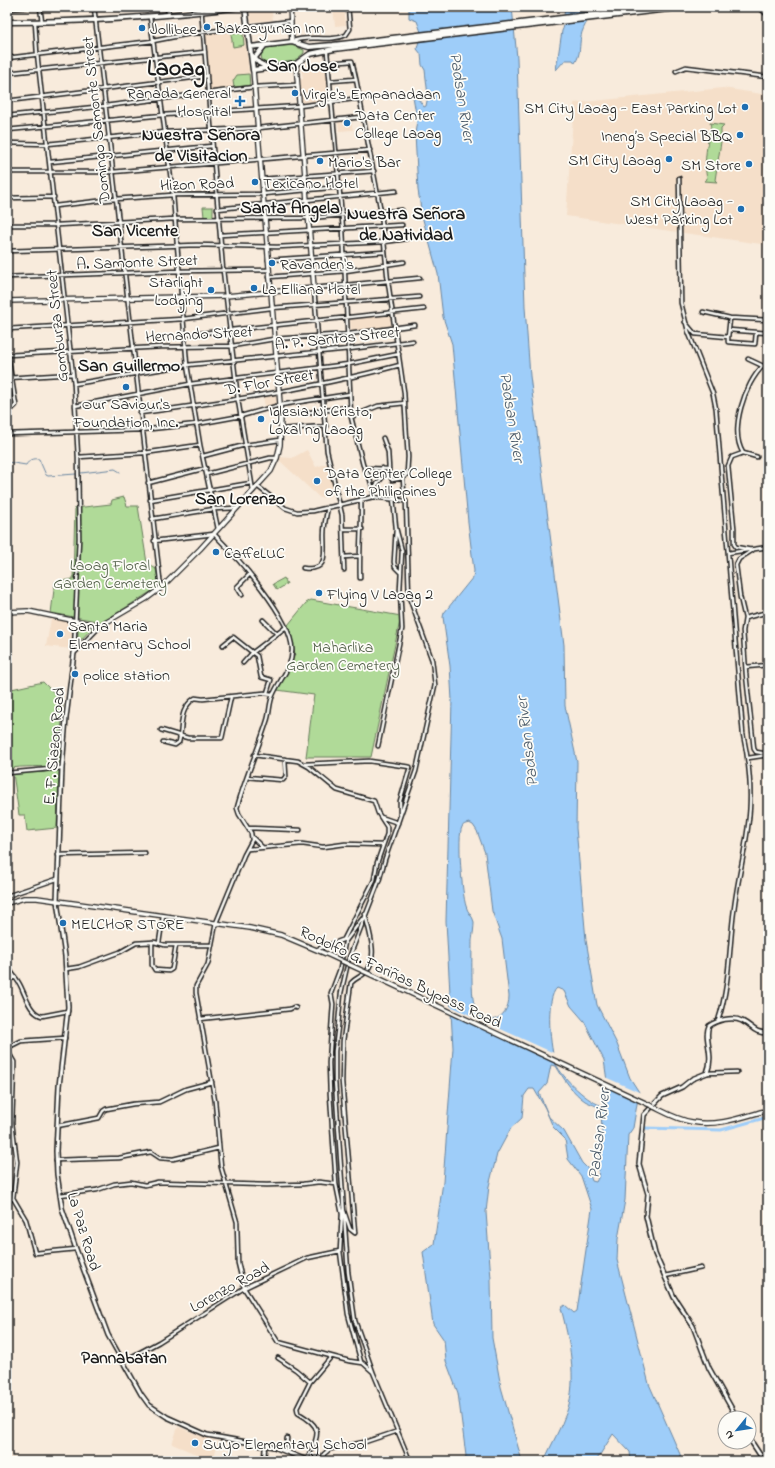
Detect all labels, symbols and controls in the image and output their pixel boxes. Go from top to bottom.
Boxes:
place label: Bakasyunan Inn [214,17,324,41]
place label: Jollibee [150,18,198,42]
marker: Bakasyunan Inn [202,22,212,32]
marker: Jollibee [137,23,147,33]
street label: Domingo Samonte Street [76,35,118,205]
water label: Padsan River [442,51,481,147]
district label: Laoag [147,52,205,88]
district label: San Jose [267,54,338,80]
place label: Ranada General Hospital [127,82,231,124]
place label: Virgie's Empanadaan [302,83,440,107]
marker: Virgie's Empanadaan [290,88,300,98]
marker: Ranada General Hospital [234,95,246,107]
place label: SM City Laoag - East Parking Lot [524,97,738,121]
marker: SM City Laoag - East Parking Lot [740,102,750,112]
place label: Data Center College Laoag [354,104,441,146]
marker: Data Center College Laoag [342,118,352,128]
district label: Nuestra Señora de Visitacion [142,123,261,170]
place label: Ineng’s Special BBQ [601,125,733,149]
marker: Ineng’s Special BBQ [735,130,745,140]
place label: SM City Laoag [568,149,661,173]
place label: Mario's Bar [328,151,401,175]
marker: SM City Laoag [664,154,674,164]
place label: SM Store [681,154,742,178]
marker: Mario's Bar [315,156,325,166]
marker: SM Store [744,159,754,169]
street label: Hizon Road [160,172,234,198]
place label: Texicano Hotel [263,172,358,196]
marker: Texicano Hotel [250,177,260,187]
place label: SM City Laoag - West Parking Lot [625,190,734,232]
district label: Santa Angela [240,196,340,223]
district label: Nuestra Señora de Natividad [347,202,466,249]
marker: SM City Laoag - West Parking Lot [736,204,746,214]
district label: San Vicente [92,219,179,245]
street label: A. Samonte Street [76,249,199,277]
place label: Ravanden's [280,253,354,277]
marker: Ravanden's [267,258,277,268]
street label: Gomburza Street [40,268,76,383]
place label: Starlight Lodging [149,271,204,313]
place label: La Elliana Hotel [262,278,361,302]
marker: La Elliana Hotel [249,283,259,293]
marker: Starlight Lodging [206,285,216,295]
street label: Hernando Street [145,320,254,350]
street label: A. P. Santos Street [273,320,402,357]
district label: San Guillermo [78,354,180,380]
street label: D. Flor Street [222,363,316,403]
water label: Padsan River [492,371,531,467]
marker: Our Saviour's Foundation, Inc. [121,382,131,392]
place label: Our Saviour's Foundation, Inc. [72,393,179,435]
place label: Iglesia Ni Cristo, Lokal ng Laoag [269,400,372,442]
marker: Iglesia Ni Cristo, Lokal ng Laoag [256,414,266,424]
place label: Data Center College of the Philippines [324,462,453,504]
marker: Data Center College of the Philippines [312,476,322,486]
district label: San Lorenzo [195,487,285,513]
place label: CaffeLUC [224,542,285,566]
marker: CaffeLUC [211,547,221,557]
park label: Laoag Floral Garden Cemetery [53,554,167,596]
place label: Flying V Laoag 2 [326,583,433,607]
marker: Flying V Laoag 2 [314,588,324,598]
place label: Santa Maria Elementary School [68,615,191,657]
marker: Santa Maria Elementary School [55,629,65,639]
park label: Maharlika Garden Cemetery [286,636,400,678]
place label: police station [83,664,170,688]
marker: police station [70,669,80,679]
street label: E. F. Siazon Road [38,686,72,806]
water label: Padsan River [509,693,545,788]
place label: MELCHOR STORE [71,913,184,937]
marker: MELCHOR STORE [58,918,68,928]
street label: Rodolfo G. Fariñas Bypass Road [295,920,505,1035]
water label: Padsan River [582,1085,618,1181]
street label: La Paz Road [60,1189,106,1274]
street label: Lorenzo Road [186,1256,274,1320]
district label: Pannabatan [81,1346,167,1371]
north arrow [717,1410,757,1450]
text: N [720,1427,738,1442]
place label: Suyo Elementary School [203,1433,367,1457]
marker: Suyo Elementary School [190,1438,200,1448]

